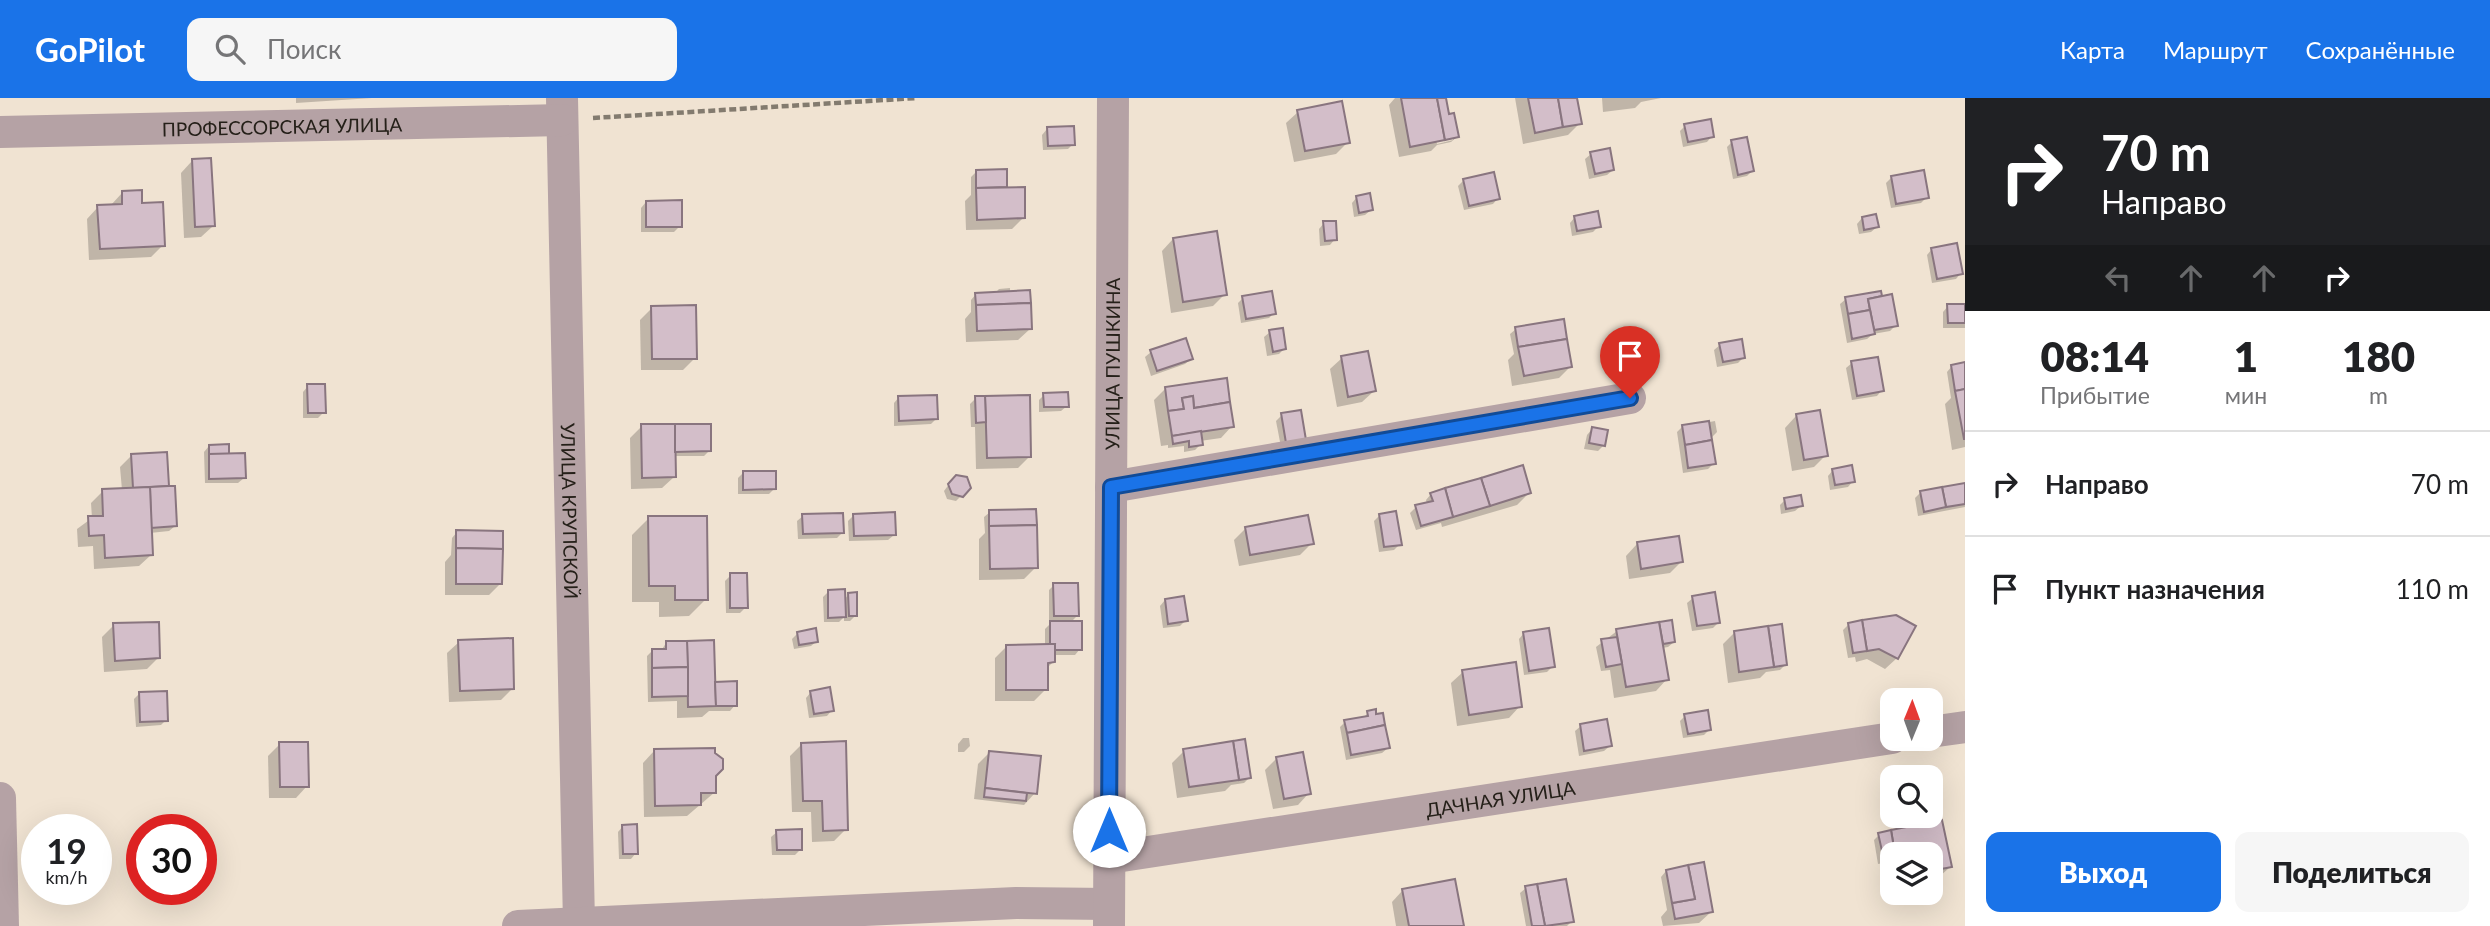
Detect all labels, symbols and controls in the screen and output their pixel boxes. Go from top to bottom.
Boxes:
search box [187,18,677,81]
text: GoPilot [35,29,145,69]
icon: search [211,30,249,68]
text: Поиск [267,33,341,65]
text: Карта [2060,35,2125,64]
text: Маршрут [2163,35,2268,64]
text: Сохранённые [2306,35,2455,64]
street label: ПРОФЕССОРСКАЯ УЛИЦА [162,112,402,140]
text: 70 m [2101,123,2211,181]
icon: right [1986,126,2077,217]
text: Направо [2101,182,2227,221]
icon: left [2099,259,2137,297]
icon: ahead [2172,259,2210,297]
icon: ahead [2245,259,2283,297]
icon: right [2318,259,2356,297]
street label: УЛИЦА ПУШКИНА [1100,277,1124,450]
pin [1600,326,1660,398]
text: 08:14 [2041,331,2149,381]
text: 1 [2234,331,2258,381]
text: 180 [2342,331,2415,381]
icon: arrive [1611,337,1649,375]
text: Прибытие [2040,381,2150,409]
text: мин [2225,381,2267,409]
text: m [2369,381,2388,409]
street label: УЛИЦА КРУПСКОЙ [557,423,584,599]
icon: right [1986,465,2024,503]
text: Направо [2045,468,2149,500]
text: 70 m [2411,468,2469,500]
icon: arrive [1986,570,2024,608]
text: Пункт назначения [2045,573,2265,605]
text: 110 m [2396,573,2469,605]
north arrow [1880,688,1942,751]
map controls [1880,688,1943,905]
button: search [1880,765,1943,828]
street label: ДАЧНАЯ УЛИЦА [1424,775,1577,821]
position arrow [1072,794,1146,868]
speed limit sign: 30 [126,814,217,905]
text: 19 [46,829,87,871]
button: Выход [1986,832,2221,912]
button: Поделиться [2235,832,2469,912]
button: layers [1880,842,1943,905]
text: km/h [45,866,88,888]

